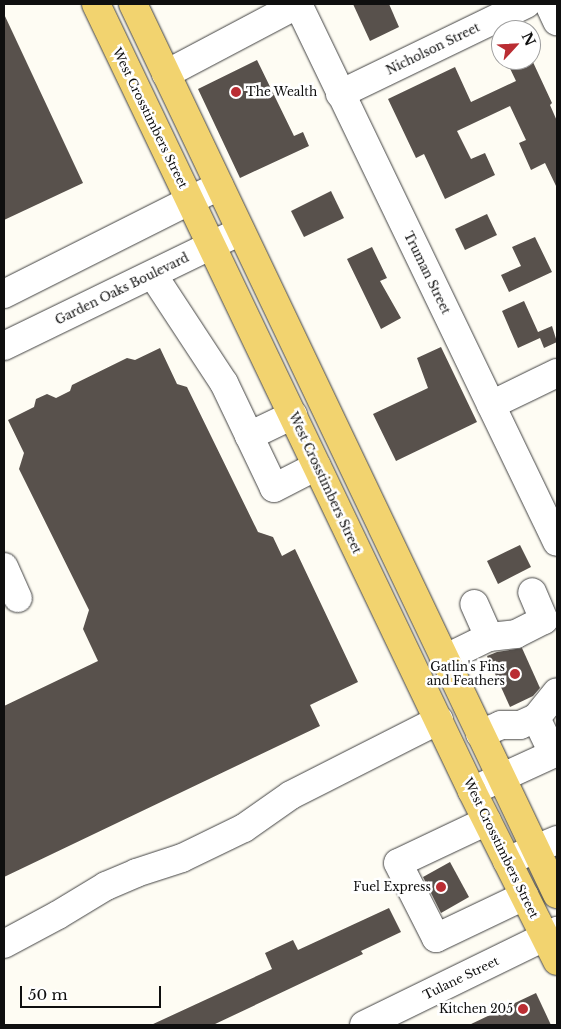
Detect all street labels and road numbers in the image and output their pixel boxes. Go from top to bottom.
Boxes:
street label: Nicholson Street [384,20,482,78]
street label: West Crosstimbers Street [110,45,190,191]
street label: Truman Street [401,229,453,317]
street label: Garden Oaks Boulevard [53,250,191,328]
street label: West Crosstimbers Street [286,410,364,556]
street label: West Crosstimbers Street [461,775,541,921]
street label: Tulane Street [421,954,501,1002]

